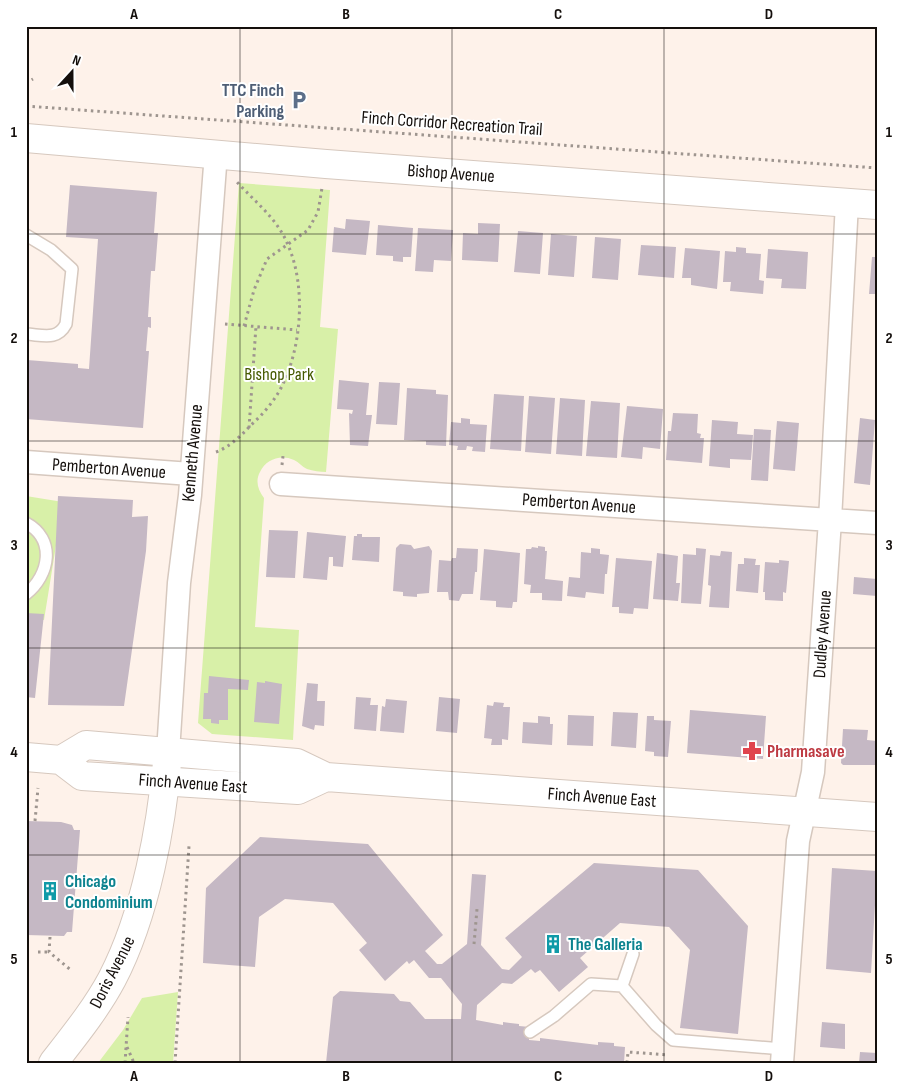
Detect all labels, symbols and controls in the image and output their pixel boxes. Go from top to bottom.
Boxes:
text: A [129,5,138,24]
text: B [342,5,350,24]
text: C [554,5,562,24]
text: D [765,5,773,24]
north arrow [48,48,98,98]
text: N [70,51,83,70]
place label: TTC Finch Parking [222,80,284,122]
parking icon: TTC Finch Parking [288,89,310,111]
street label: Finch Corridor Recreation Trail [361,107,543,140]
text: 1 [11,123,18,142]
text: 1 [886,123,893,142]
street label: Bishop Avenue [407,160,495,187]
text: 2 [10,329,18,348]
text: 2 [885,329,893,348]
park label: Bishop Park [244,364,314,385]
street label: Kenneth Avenue [178,403,207,503]
street label: Pemberton Avenue [51,454,166,483]
street label: Pemberton Avenue [521,489,636,518]
text: 3 [10,536,18,555]
text: 3 [885,536,893,555]
street label: Dudley Avenue [809,589,836,679]
pharmacy icon: Pharmasave [741,740,763,762]
place label: Pharmasave [767,741,845,762]
text: 4 [10,743,18,762]
text: 4 [885,743,893,762]
street label: Finch Avenue East [138,769,248,798]
street label: Finch Avenue East [547,783,657,812]
place label: Chicago Condominium [65,871,153,913]
building icon: Chicago Condominium [39,880,61,902]
street label: Doris Avenue [85,933,140,1012]
building icon: The Galleria [542,933,564,955]
place label: The Galleria [568,934,643,955]
text: 5 [10,950,18,969]
text: 5 [885,950,893,969]
text: A [129,1067,138,1086]
text: B [342,1067,350,1086]
text: C [554,1067,562,1086]
text: D [765,1067,773,1086]

